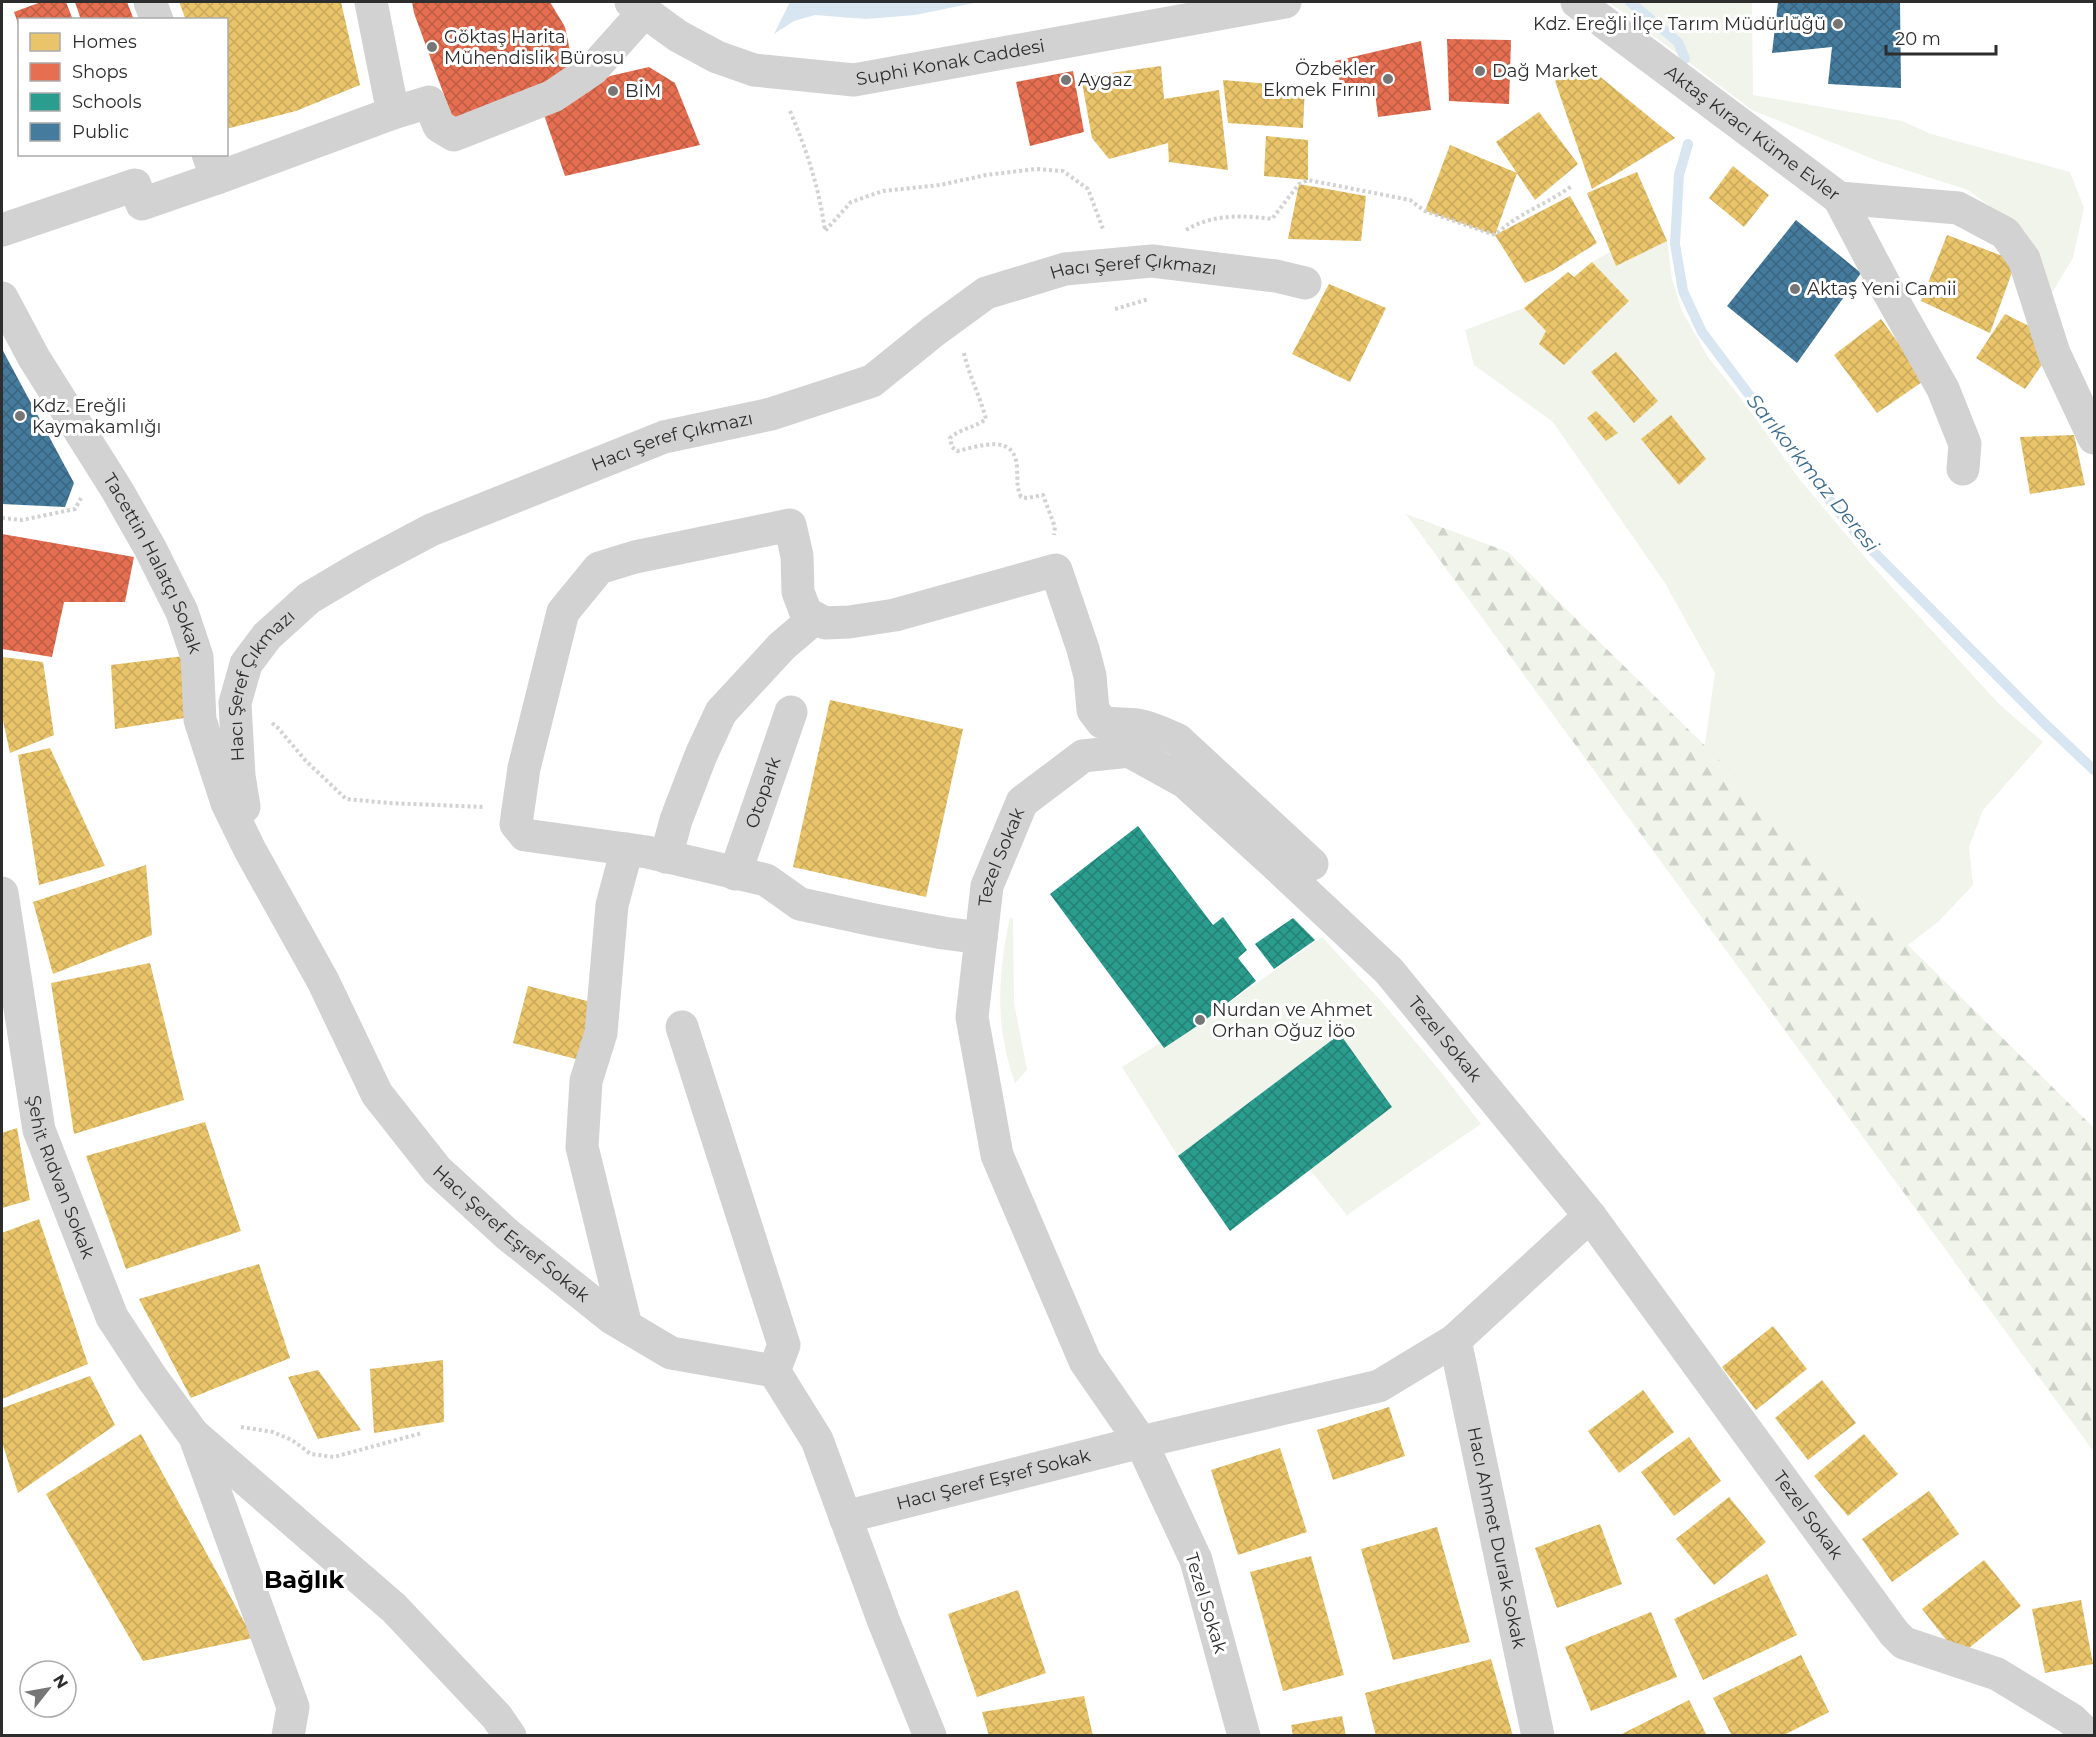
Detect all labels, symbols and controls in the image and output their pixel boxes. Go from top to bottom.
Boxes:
place label: Kdz. Ereğli İlçe Tarım Müdürlüğü [1533,13,1826,35]
marker: Kdz. Ereğli İlçe Tarım Müdürlüğü [1831,17,1845,31]
legend [18,18,228,156]
scale bar [1886,18,1996,56]
place label: Göktaş Harita Mühendislik Bürosu [444,26,624,69]
text: 20 m [1895,28,1941,50]
text: Homes [72,31,137,53]
street label: Suphi Konak Caddesi [854,35,1046,90]
marker: Göktaş Harita Mühendislik Bürosu [425,40,439,54]
place label: Özbekler Ekmek Fırını [1263,58,1376,101]
place label: Dağ Market [1492,60,1598,82]
text: Shops [72,61,128,83]
street label: Aktaş Kıracı Küme Evler [1661,61,1844,206]
marker: Dağ Market [1473,64,1487,78]
place label: Aygaz [1078,69,1132,91]
marker: Özbekler Ekmek Fırını [1381,72,1395,86]
marker: Aygaz [1059,73,1073,87]
place label: BİM [625,80,661,102]
marker: BİM [606,84,620,98]
text: Schools [72,91,142,113]
text: Public [72,121,129,143]
street label: Hacı Şeref Çıkmazı [1047,250,1218,284]
place label: Aktaş Yeni Camii [1807,278,1957,300]
marker: Aktaş Yeni Camii [1788,282,1802,296]
water label: Sarıkorkmaz Deresi [1742,389,1885,557]
place label: Kdz. Ereğli Kaymakamlığı [32,395,161,438]
street label: Hacı Şeref Çıkmazı [588,407,755,476]
marker: Kdz. Ereğli Kaymakamlığı [13,409,27,423]
street label: Tacettin Halatçı Sokak [98,469,206,657]
street label: Hacı Şeref Çıkmazı [224,605,299,762]
street label: Otopark [741,754,786,831]
street label: Tezel Sokak [974,804,1029,907]
street label: Tezel Sokak [1403,992,1486,1086]
place label: Nurdan ve Ahmet Orhan Oğuz İöo [1212,999,1373,1042]
marker: Nurdan ve Ahmet Orhan Oğuz İöo [1193,1013,1207,1027]
street label: Şehit Rıdvan Sokak [23,1094,99,1262]
street label: Hacı Şeref Eşref Sokak [428,1160,594,1307]
street label: Hacı Ahmet Durak Sokak [1462,1425,1530,1651]
street label: Hacı Şeref Eşref Sokak [894,1444,1093,1515]
street label: Tezel Sokak [1769,1467,1848,1564]
street label: Tezel Sokak [1180,1550,1232,1656]
district label: Bağlık [264,1565,344,1594]
north arrow [18,1659,78,1719]
text: N [49,1671,72,1692]

